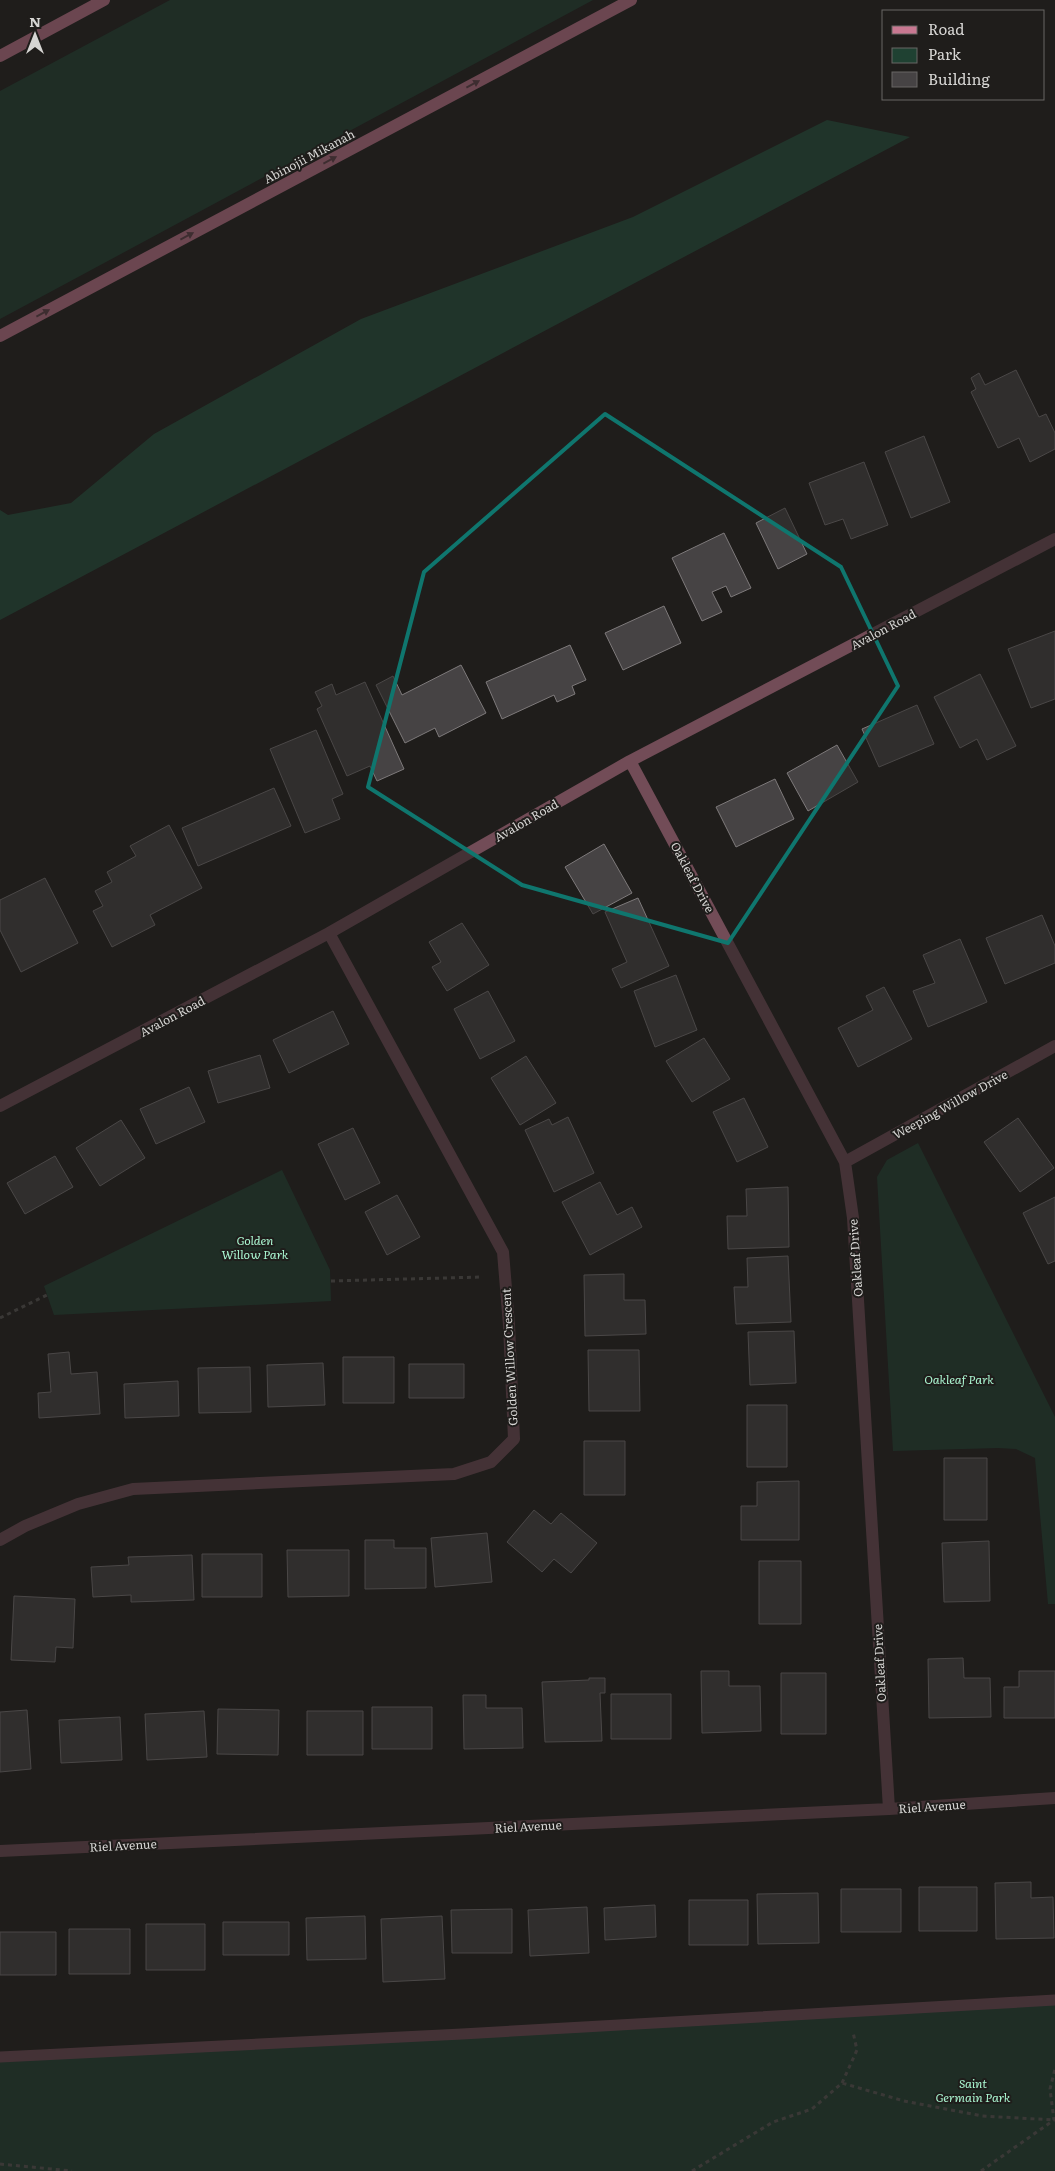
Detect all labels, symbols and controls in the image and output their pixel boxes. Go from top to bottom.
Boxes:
north arrow [10,10,60,60]
legend [882,10,1045,100]
text: N [29,11,41,31]
text: Road [928,17,964,40]
text: Park [928,42,962,65]
text: Building [928,67,990,90]
one-way arrow [466,80,481,88]
street label: Abinojii Mikanah [260,124,358,188]
one-way arrow [323,156,337,164]
one-way arrow [180,232,193,241]
one-way arrow [36,309,50,317]
street label: Avalon Road [847,604,919,654]
street label: Avalon Road [491,794,562,846]
street label: Oakleaf Drive [667,838,719,916]
street label: Avalon Road [136,991,208,1041]
street label: Weeping Willow Drive [889,1065,1011,1143]
street label: Oakleaf Drive [843,1218,867,1298]
park label: Golden Willow Park [222,1231,289,1263]
street label: Golden Willow Crescent [496,1288,522,1426]
park label: Oakleaf Park [924,1370,994,1388]
street label: Oakleaf Drive [868,1624,890,1702]
street label: Riel Avenue [898,1795,966,1817]
street label: Riel Avenue [494,1815,562,1837]
street label: Riel Avenue [89,1834,157,1856]
park label: Saint Germain Park [936,2074,1011,2106]

